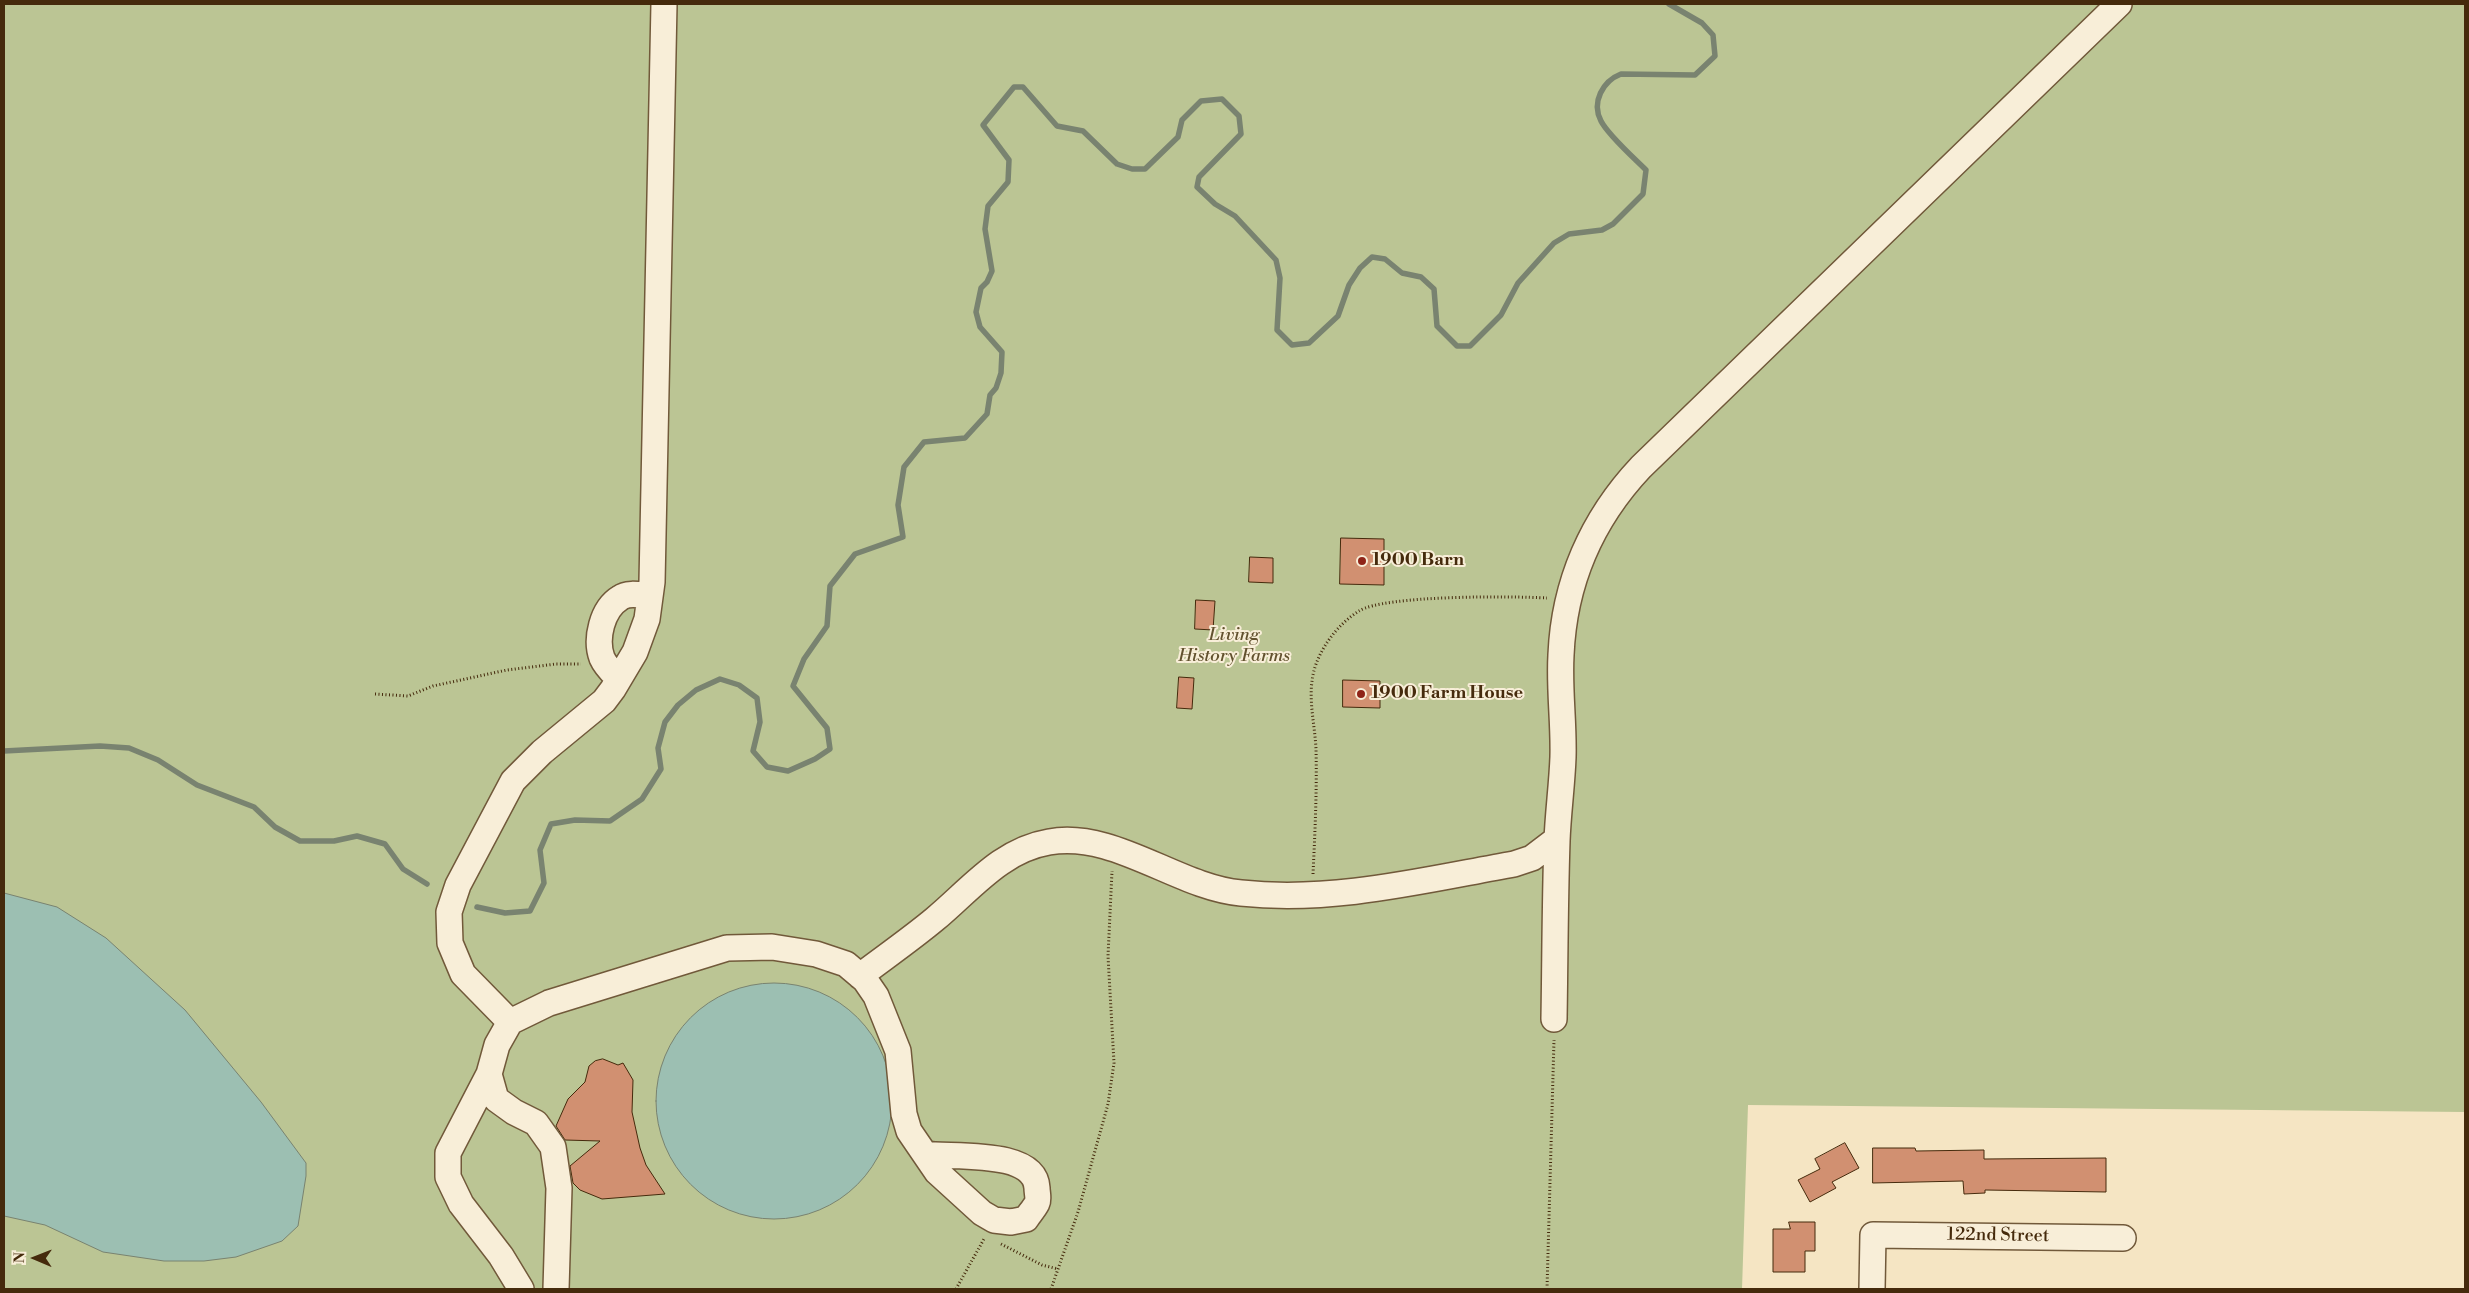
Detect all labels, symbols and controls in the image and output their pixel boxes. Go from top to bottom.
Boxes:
place label: 1900 Barn [1372,550,1464,572]
marker: 1900 Barn [1356,555,1368,567]
park label: Living History Farms [1178,625,1290,668]
place label: 1900 Farm House [1371,683,1523,705]
marker: 1900 Farm House [1355,688,1367,700]
street label: 122nd Street [1947,1224,2049,1248]
north arrow [10,1233,60,1283]
text: N [11,1252,29,1263]

